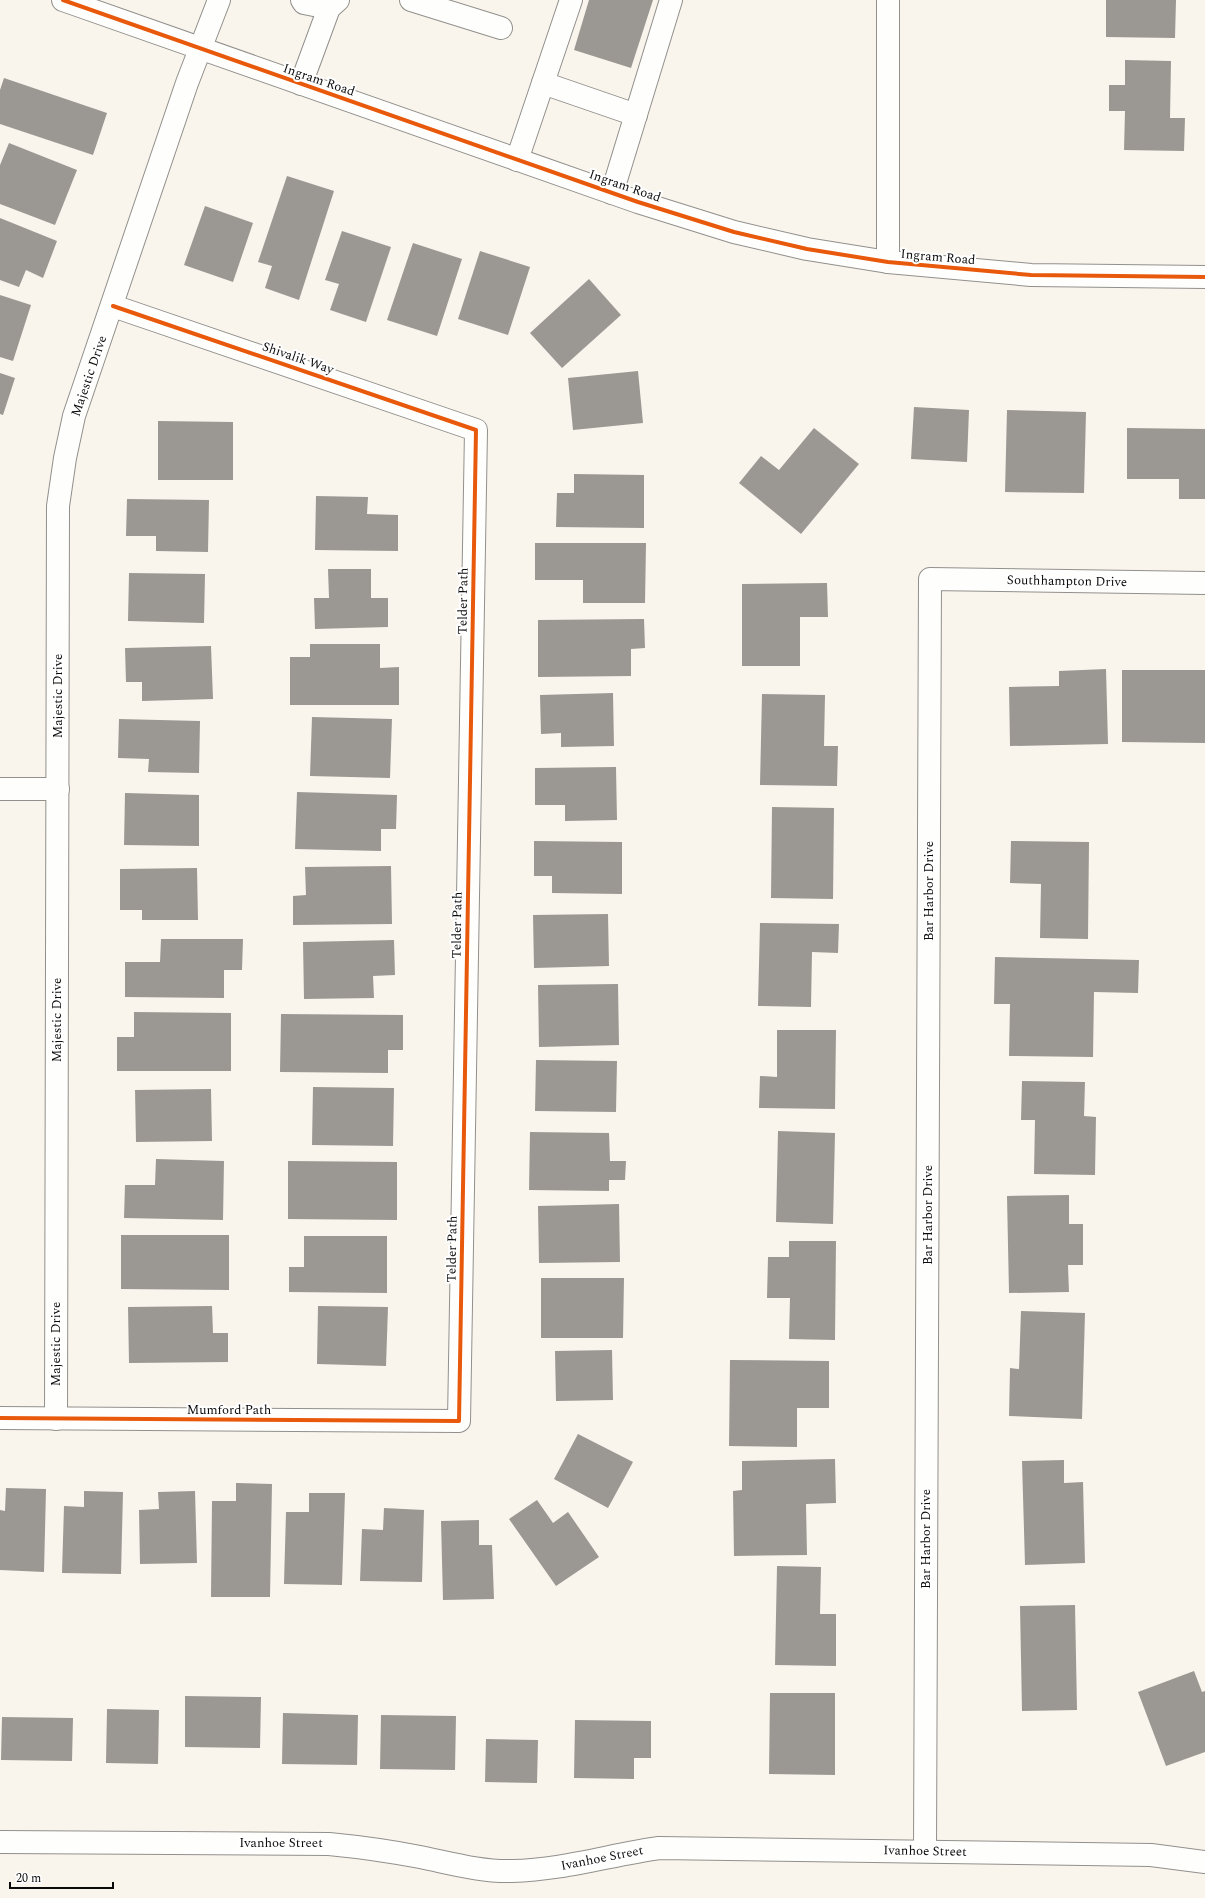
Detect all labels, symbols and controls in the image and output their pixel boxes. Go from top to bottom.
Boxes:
street label: Ingram Road [280,58,358,102]
street label: Ingram Road [586,164,664,208]
street label: Ingram Road [900,244,976,270]
street label: Majestic Drive [66,333,112,419]
street label: Shivalik Way [260,336,337,380]
street label: Telder Path [452,567,474,635]
street label: Southhampton Drive [1007,570,1127,592]
street label: Majestic Drive [48,654,68,738]
street label: Bar Harbor Drive [919,841,939,941]
street label: Telder Path [446,891,468,959]
street label: Majestic Drive [47,978,67,1062]
street label: Bar Harbor Drive [918,1165,938,1265]
street label: Telder Path [441,1215,463,1283]
street label: Majestic Drive [46,1302,66,1386]
street label: Mumford Path [187,1400,272,1420]
street label: Bar Harbor Drive [916,1489,936,1589]
street label: Ivanhoe Street [239,1833,323,1853]
street label: Ivanhoe Street [559,1840,645,1876]
street label: Ivanhoe Street [883,1840,967,1862]
scale bar [10,1864,113,1890]
text: 20 m [16,1869,41,1888]

